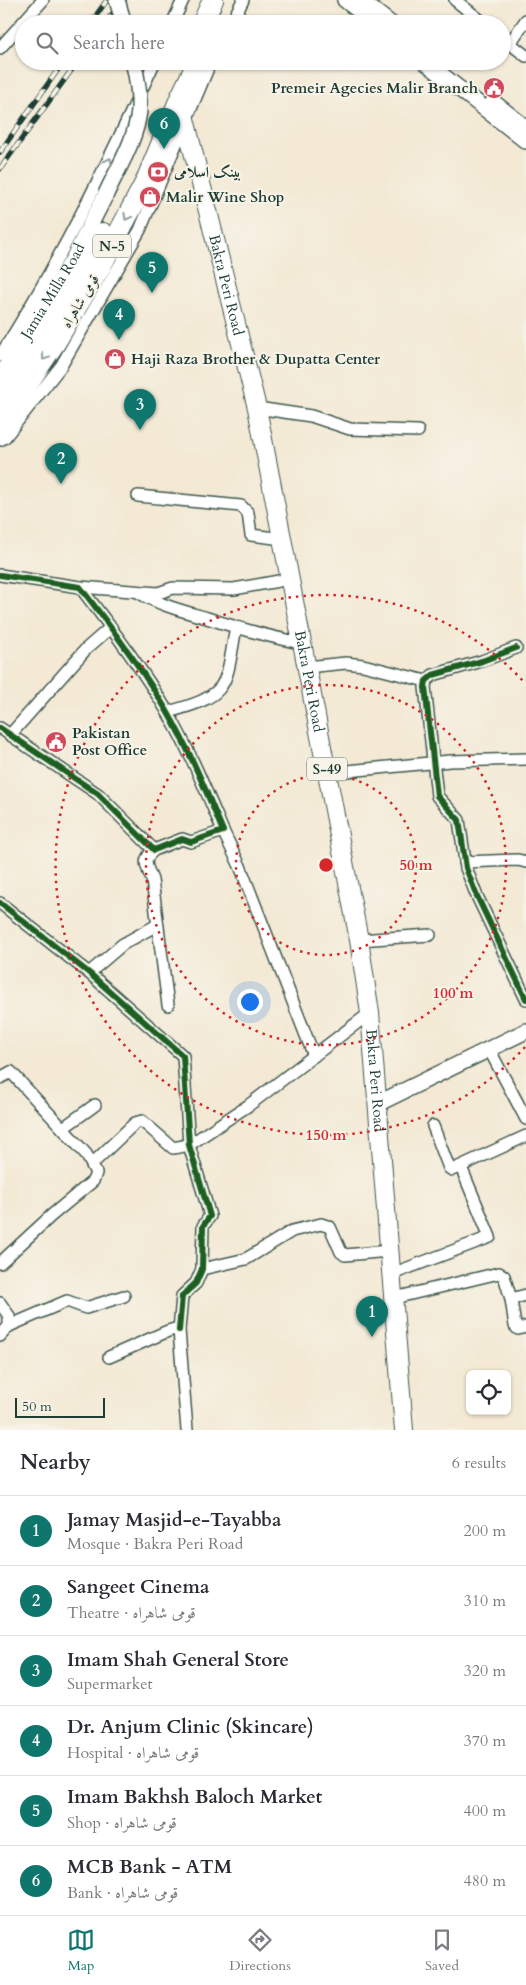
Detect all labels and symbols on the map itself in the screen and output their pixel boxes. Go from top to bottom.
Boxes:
public building icon: Premeir Agecies Malir Branch [482,76,506,100]
place label: Premeir Agecies Malir Branch [271,78,479,98]
pin: 6 [148,108,180,149]
one-way arrow [102,157,113,166]
bank icon: بینک اسلامی [146,160,170,184]
place label: بینک اسلامی [173,162,241,182]
shop icon: Malir Wine Shop [138,185,162,209]
place label: Malir Wine Shop [166,187,284,207]
one-way arrow [123,212,133,221]
street label: Bakra Peri Road [204,232,249,337]
road number: N-5 [93,235,131,258]
street label: Jamia Milla Road [15,240,89,344]
pin: 5 [136,252,168,293]
street label: قومی شاہراہ [56,270,104,332]
pin: 4 [103,299,135,340]
shop icon: Haji Raza Brother & Dupatta Center [103,347,127,371]
place label: Haji Raza Brother & Dupatta Center [131,349,381,369]
one-way arrow [42,352,51,361]
pin: 3 [124,389,156,430]
pin: 2 [45,443,77,484]
street label: Bakra Peri Road [290,629,329,734]
place label: Pakistan Post Office [72,723,147,760]
public building icon: Pakistan Post Office [44,730,68,754]
road number: S-49 [307,758,347,781]
text: 50 m [399,855,433,875]
centre of rings [317,856,335,874]
text: 100 m [433,983,474,1003]
your location [237,989,263,1015]
street label: Bakra Peri Road [361,1028,390,1133]
text: 150 m [306,1125,347,1145]
pin: 1 [356,1296,388,1337]
scale bar [15,1395,105,1418]

